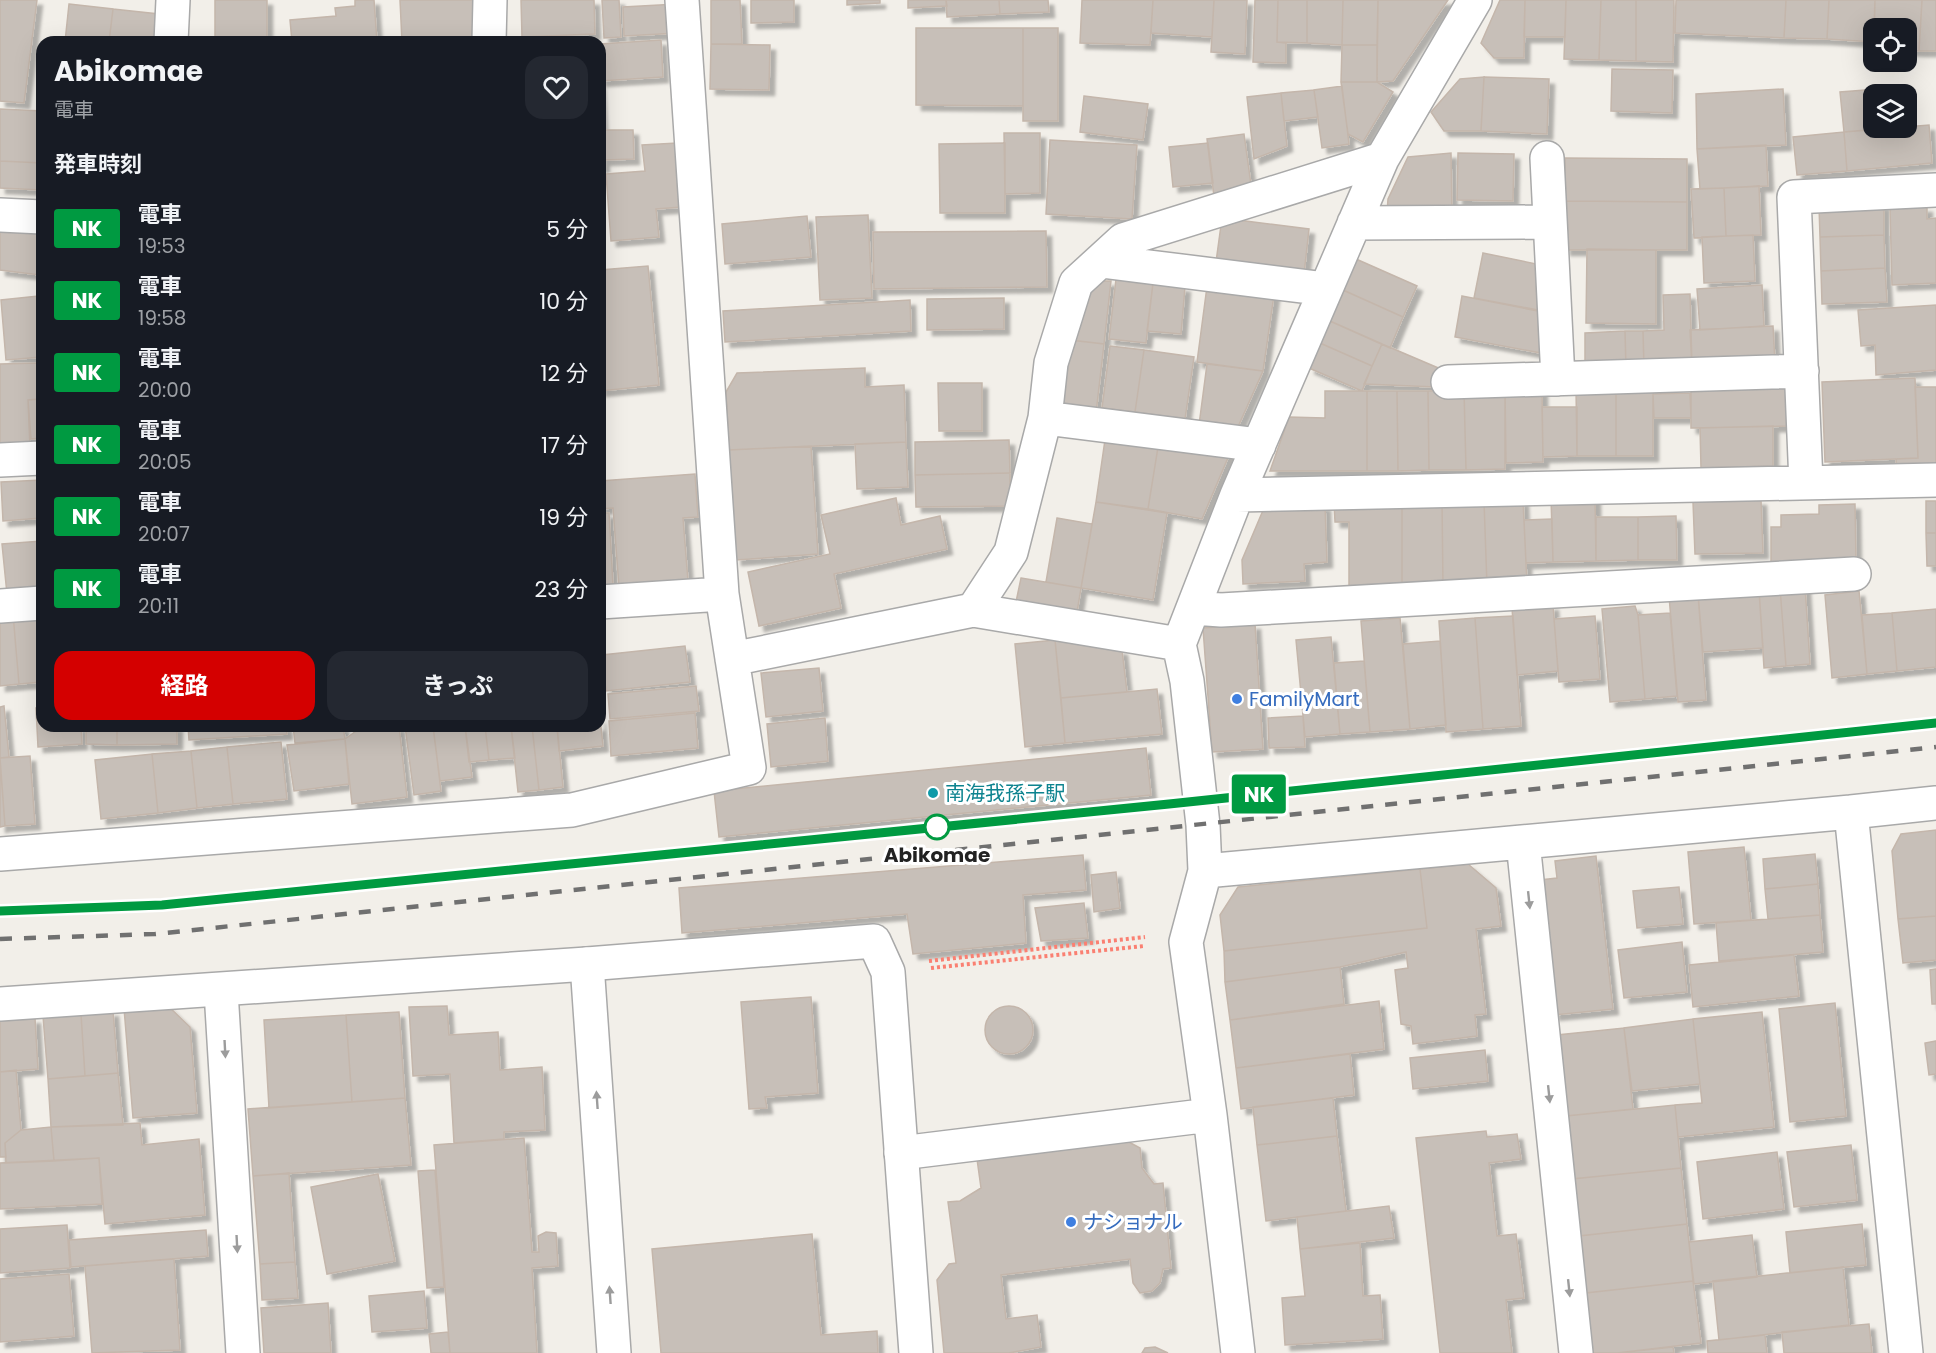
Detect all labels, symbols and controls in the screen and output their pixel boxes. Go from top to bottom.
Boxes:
map controls [1863,18,1917,138]
button: locate [1863,18,1917,72]
text: Abikomae [54,52,203,91]
button: heart [525,56,588,119]
button: layers [1863,84,1917,138]
text: 電車 [54,96,94,124]
text: 発車時刻 [54,149,142,180]
text: 電車 [138,199,182,230]
text: NK [72,214,102,243]
text: 5 分 [546,214,588,245]
text: 19:53 [138,232,186,260]
text: 電車 [138,271,182,302]
text: NK [72,286,102,315]
text: 10 分 [539,286,588,317]
text: 19:58 [138,304,186,332]
text: 電車 [138,343,182,374]
text: NK [72,358,102,387]
text: 12 分 [540,358,588,389]
text: 20:00 [138,376,191,404]
text: 電車 [138,415,182,446]
text: NK [72,430,102,459]
text: 17 分 [541,430,588,461]
text: 20:05 [138,448,191,476]
text: 電車 [138,487,182,518]
text: NK [72,502,102,531]
text: 19 分 [539,502,588,533]
text: 20:07 [138,520,190,548]
text: 電車 [138,559,182,590]
text: NK [72,574,102,603]
text: 23 分 [535,574,588,605]
text: 20:11 [138,592,179,620]
button: 経路 [54,651,315,720]
button: きっぷ [327,651,588,720]
place label: FamilyMart [1249,685,1360,713]
marker: FamilyMart [1230,692,1244,706]
line badge: NK [1232,774,1286,814]
place label: 南海我孫子駅 [945,779,1065,807]
text: NK [1244,780,1274,809]
marker: 南海我孫子駅 [926,786,940,800]
marker: Abikomae [924,814,950,840]
place label: Abikomae [884,841,990,869]
one-way arrow [1524,891,1534,910]
one-way arrow [220,1040,229,1059]
one-way arrow [1544,1085,1554,1104]
one-way arrow [592,1091,601,1110]
place label: ナショナル [1083,1208,1183,1236]
marker: ナショナル [1064,1215,1078,1229]
one-way arrow [232,1234,241,1253]
one-way arrow [1564,1279,1574,1298]
one-way arrow [605,1285,615,1304]

